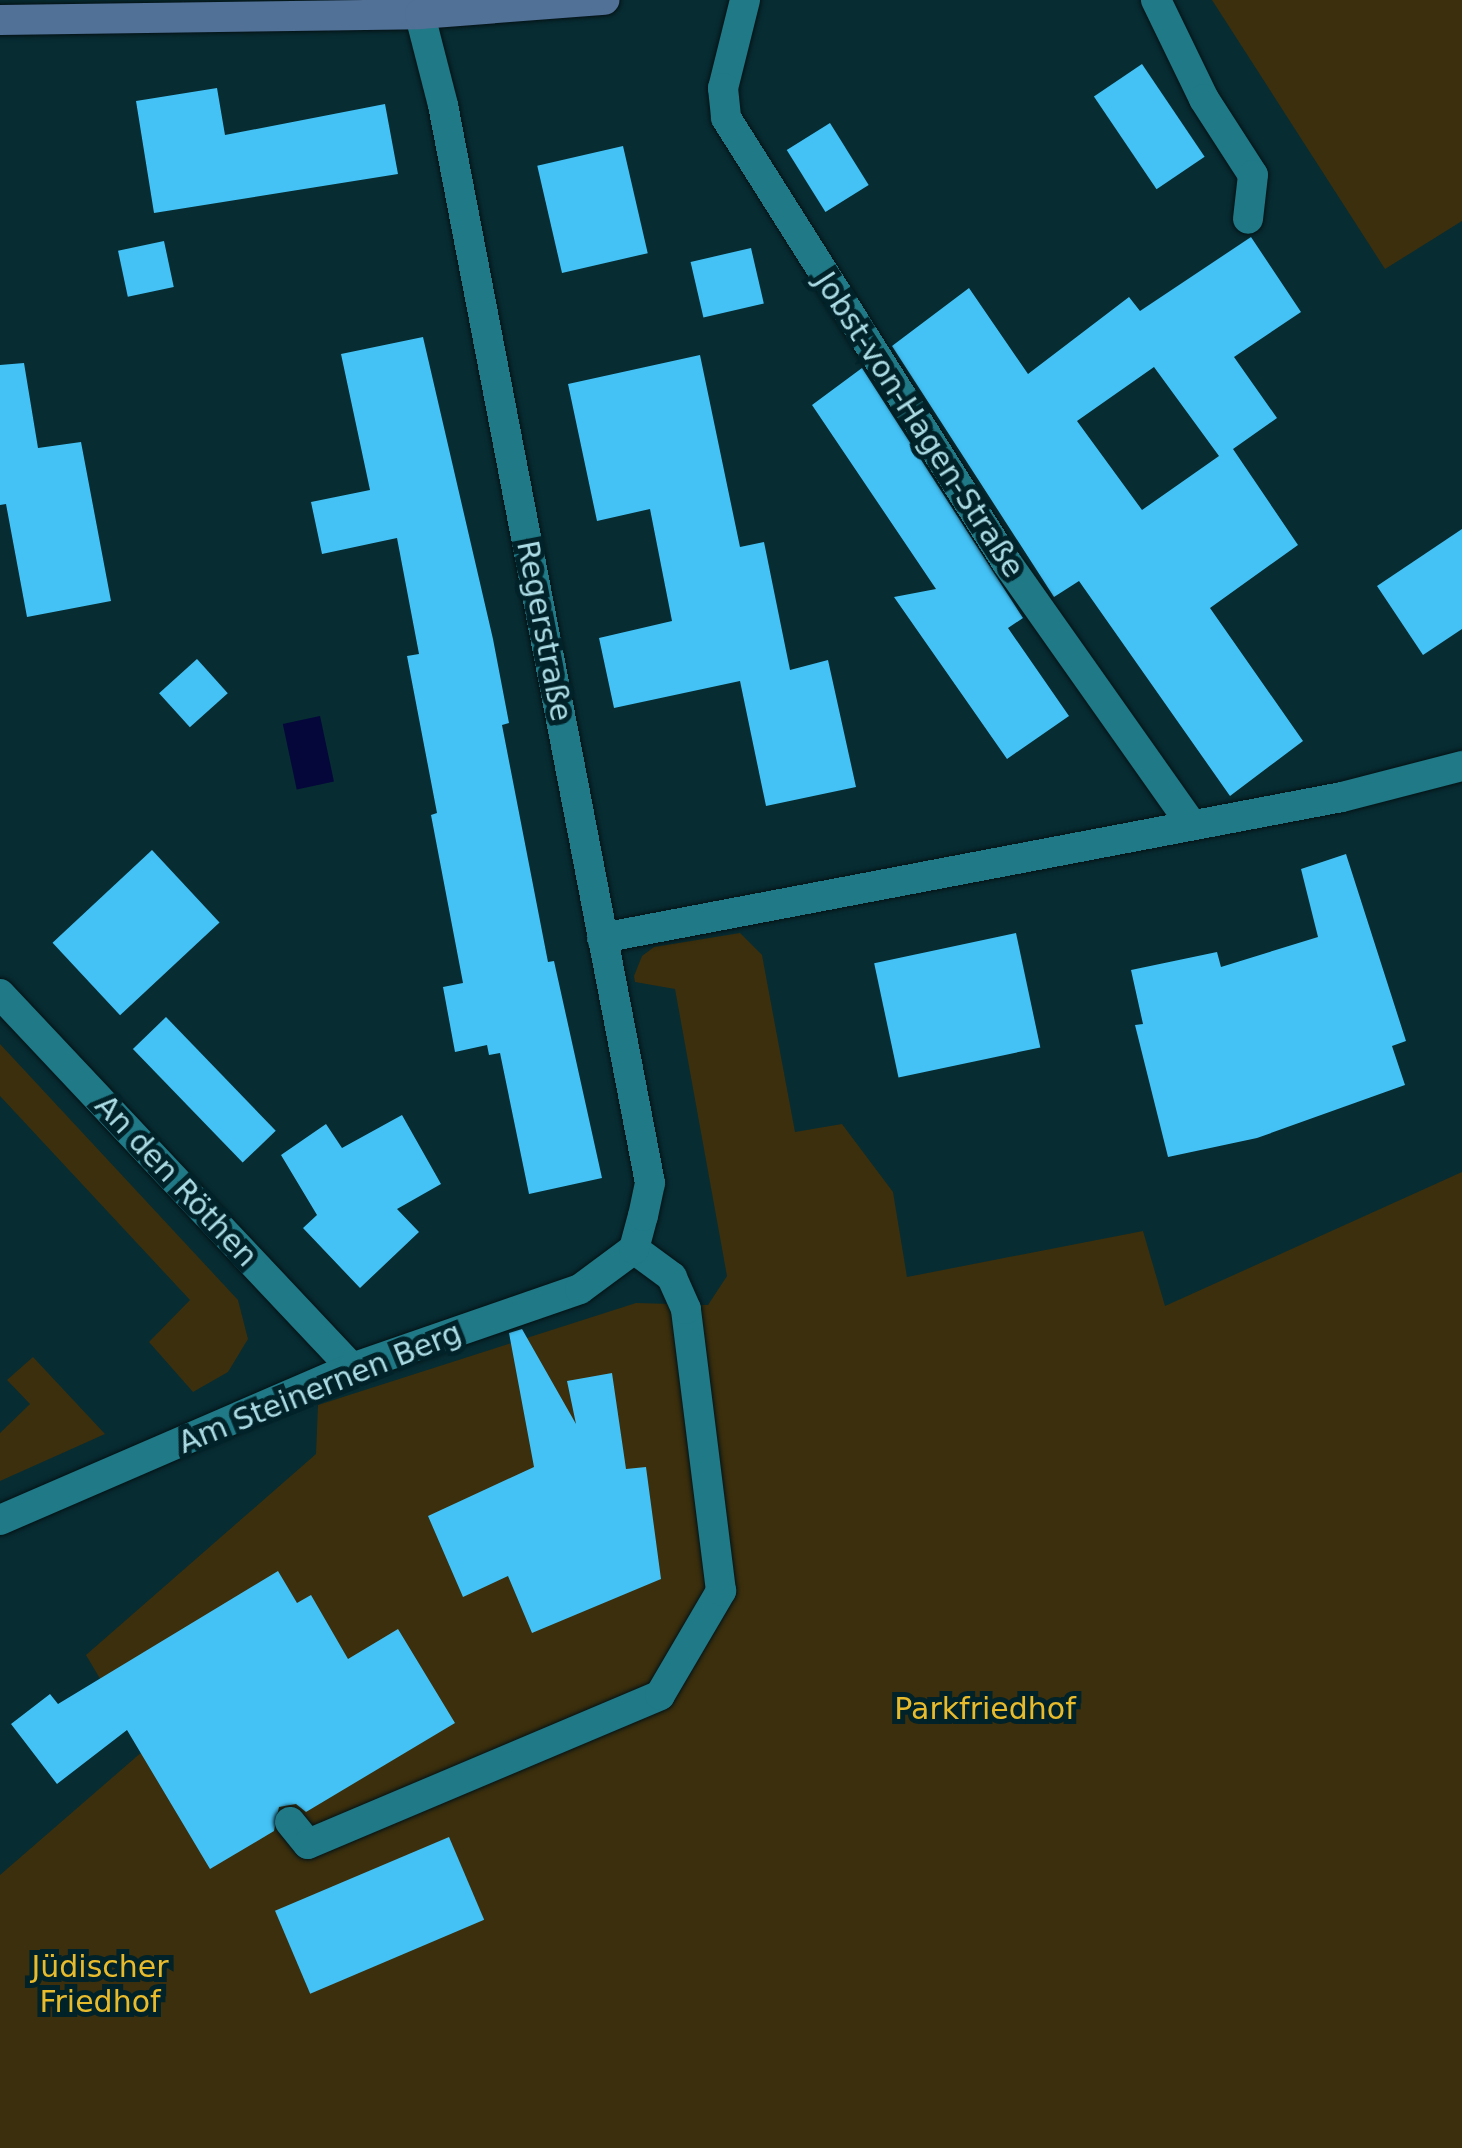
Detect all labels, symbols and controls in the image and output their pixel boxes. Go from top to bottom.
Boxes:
street label: Jobst-von-Hagen-Straße [807,266,1031,584]
street label: Regerstraße [509,538,579,724]
street label: An den Röthen [87,1088,265,1274]
street label: Am Steinernen Berg [173,1315,467,1461]
park label: Parkfriedhof [894,1691,1076,1727]
park label: Jüdischer Friedhof [31,1949,169,2020]

